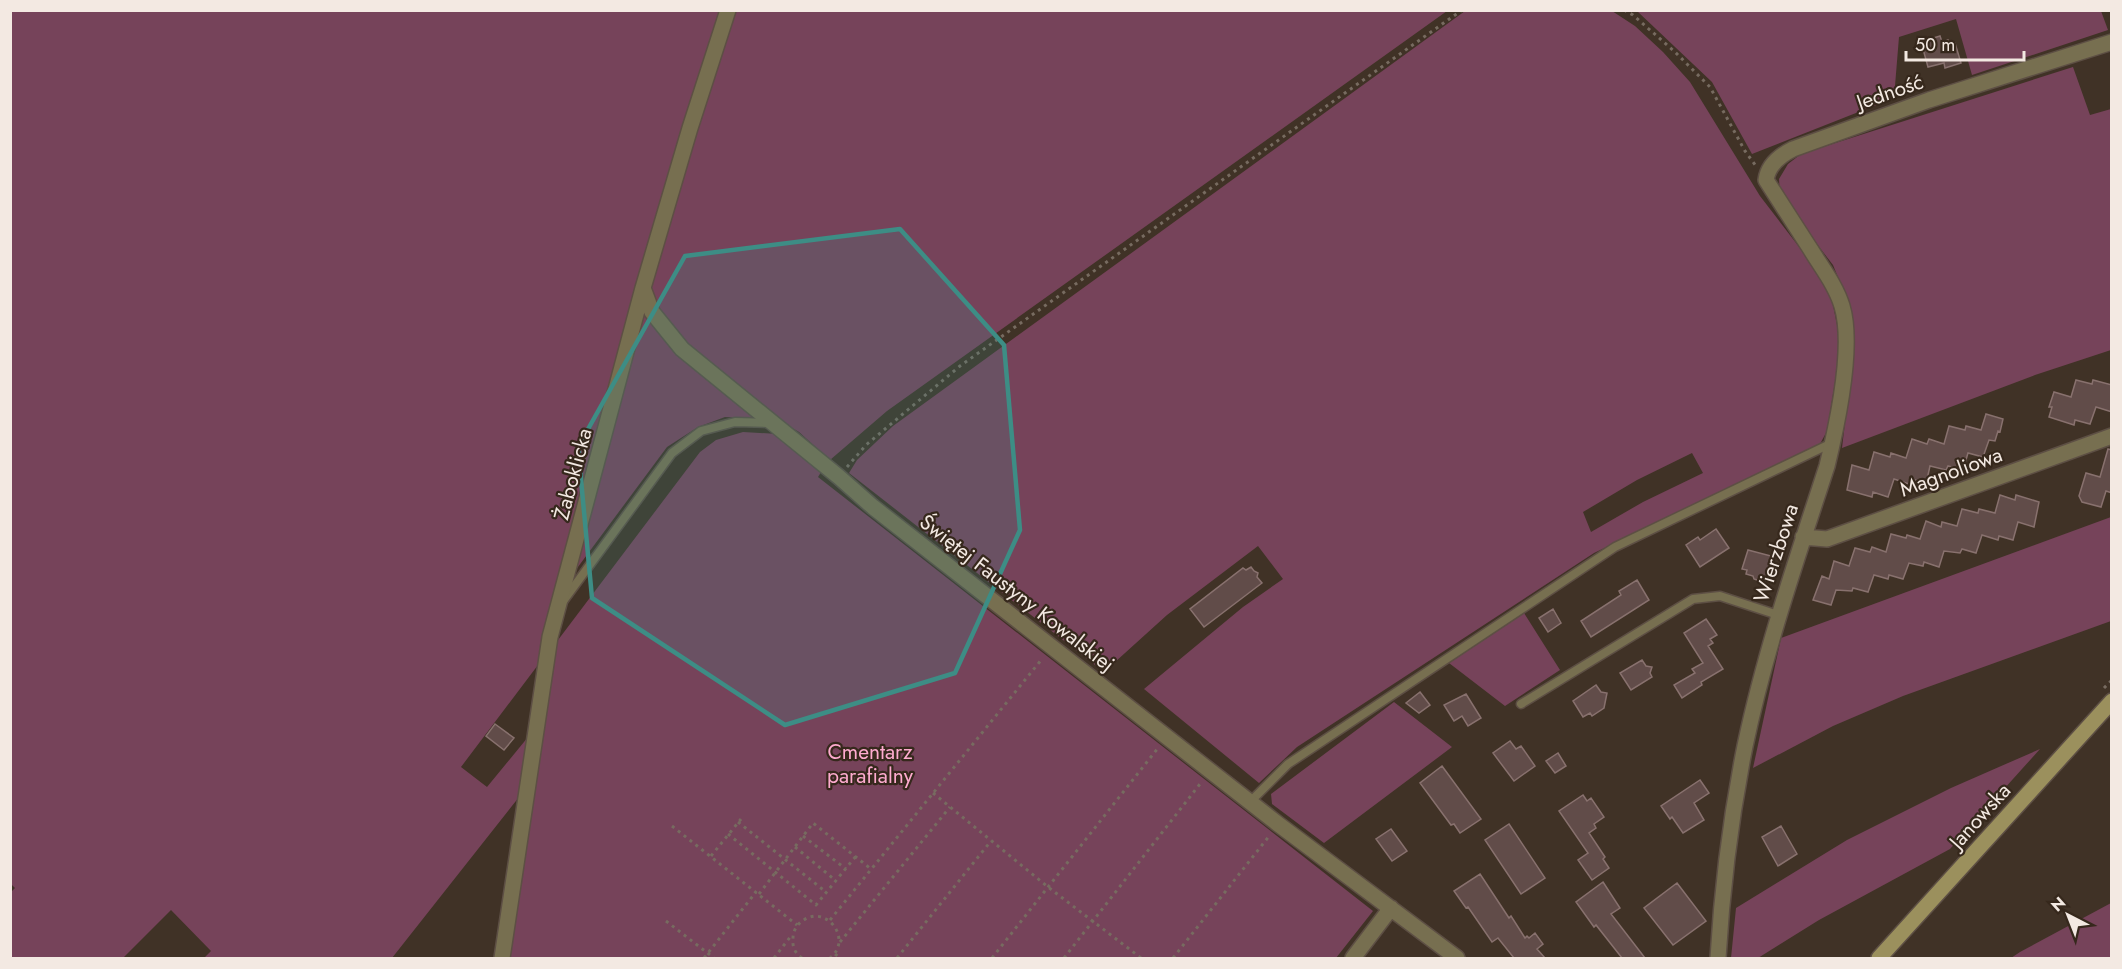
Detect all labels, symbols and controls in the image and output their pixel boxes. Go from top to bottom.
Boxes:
scale bar [1906,24,2024,62]
text: 50 m [1915,32,1955,58]
street label: Jedność [1850,67,1927,118]
street label: Żaboklicka [546,425,600,523]
street label: Magnoliowa [1895,440,2007,504]
street label: Wierzbowa [1746,500,1806,606]
street label: Świętej Faustyny Kowalskiej [913,507,1121,679]
park label: Cmentarz parafialny [827,737,914,791]
street label: Janowska [1940,776,2018,858]
north arrow [2038,885,2098,945]
text: N [2046,891,2071,917]

